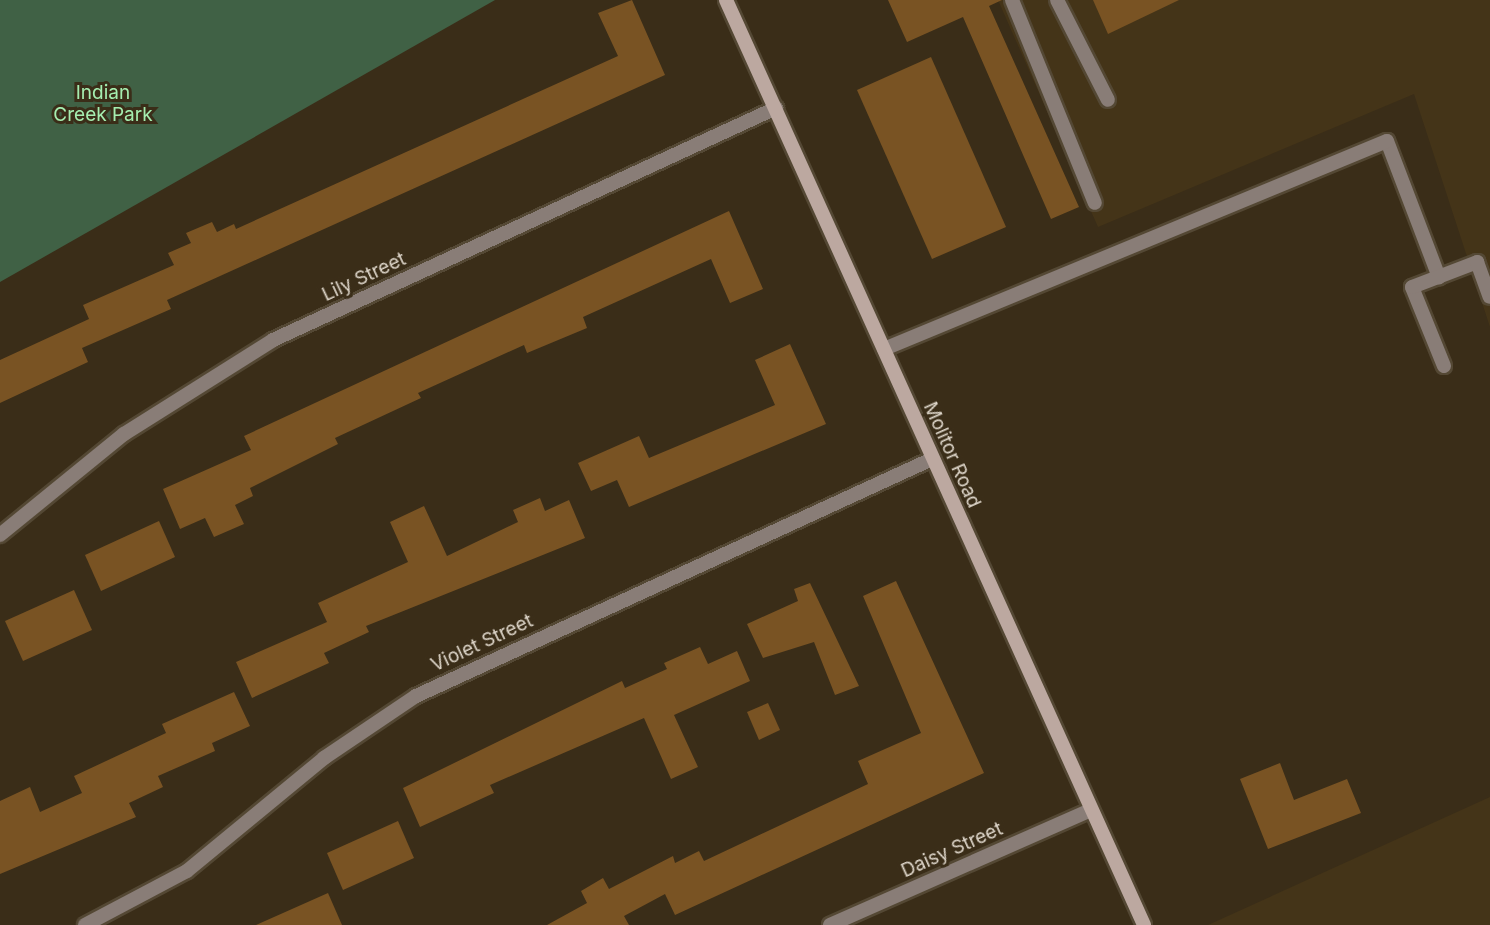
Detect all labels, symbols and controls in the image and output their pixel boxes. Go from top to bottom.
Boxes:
park label: Indian Creek Park [53,82,153,126]
street label: Lily Street [319,248,409,306]
street label: Molitor Road [919,399,985,511]
street label: Violet Street [427,609,537,677]
street label: Daisy Street [898,817,1006,883]

